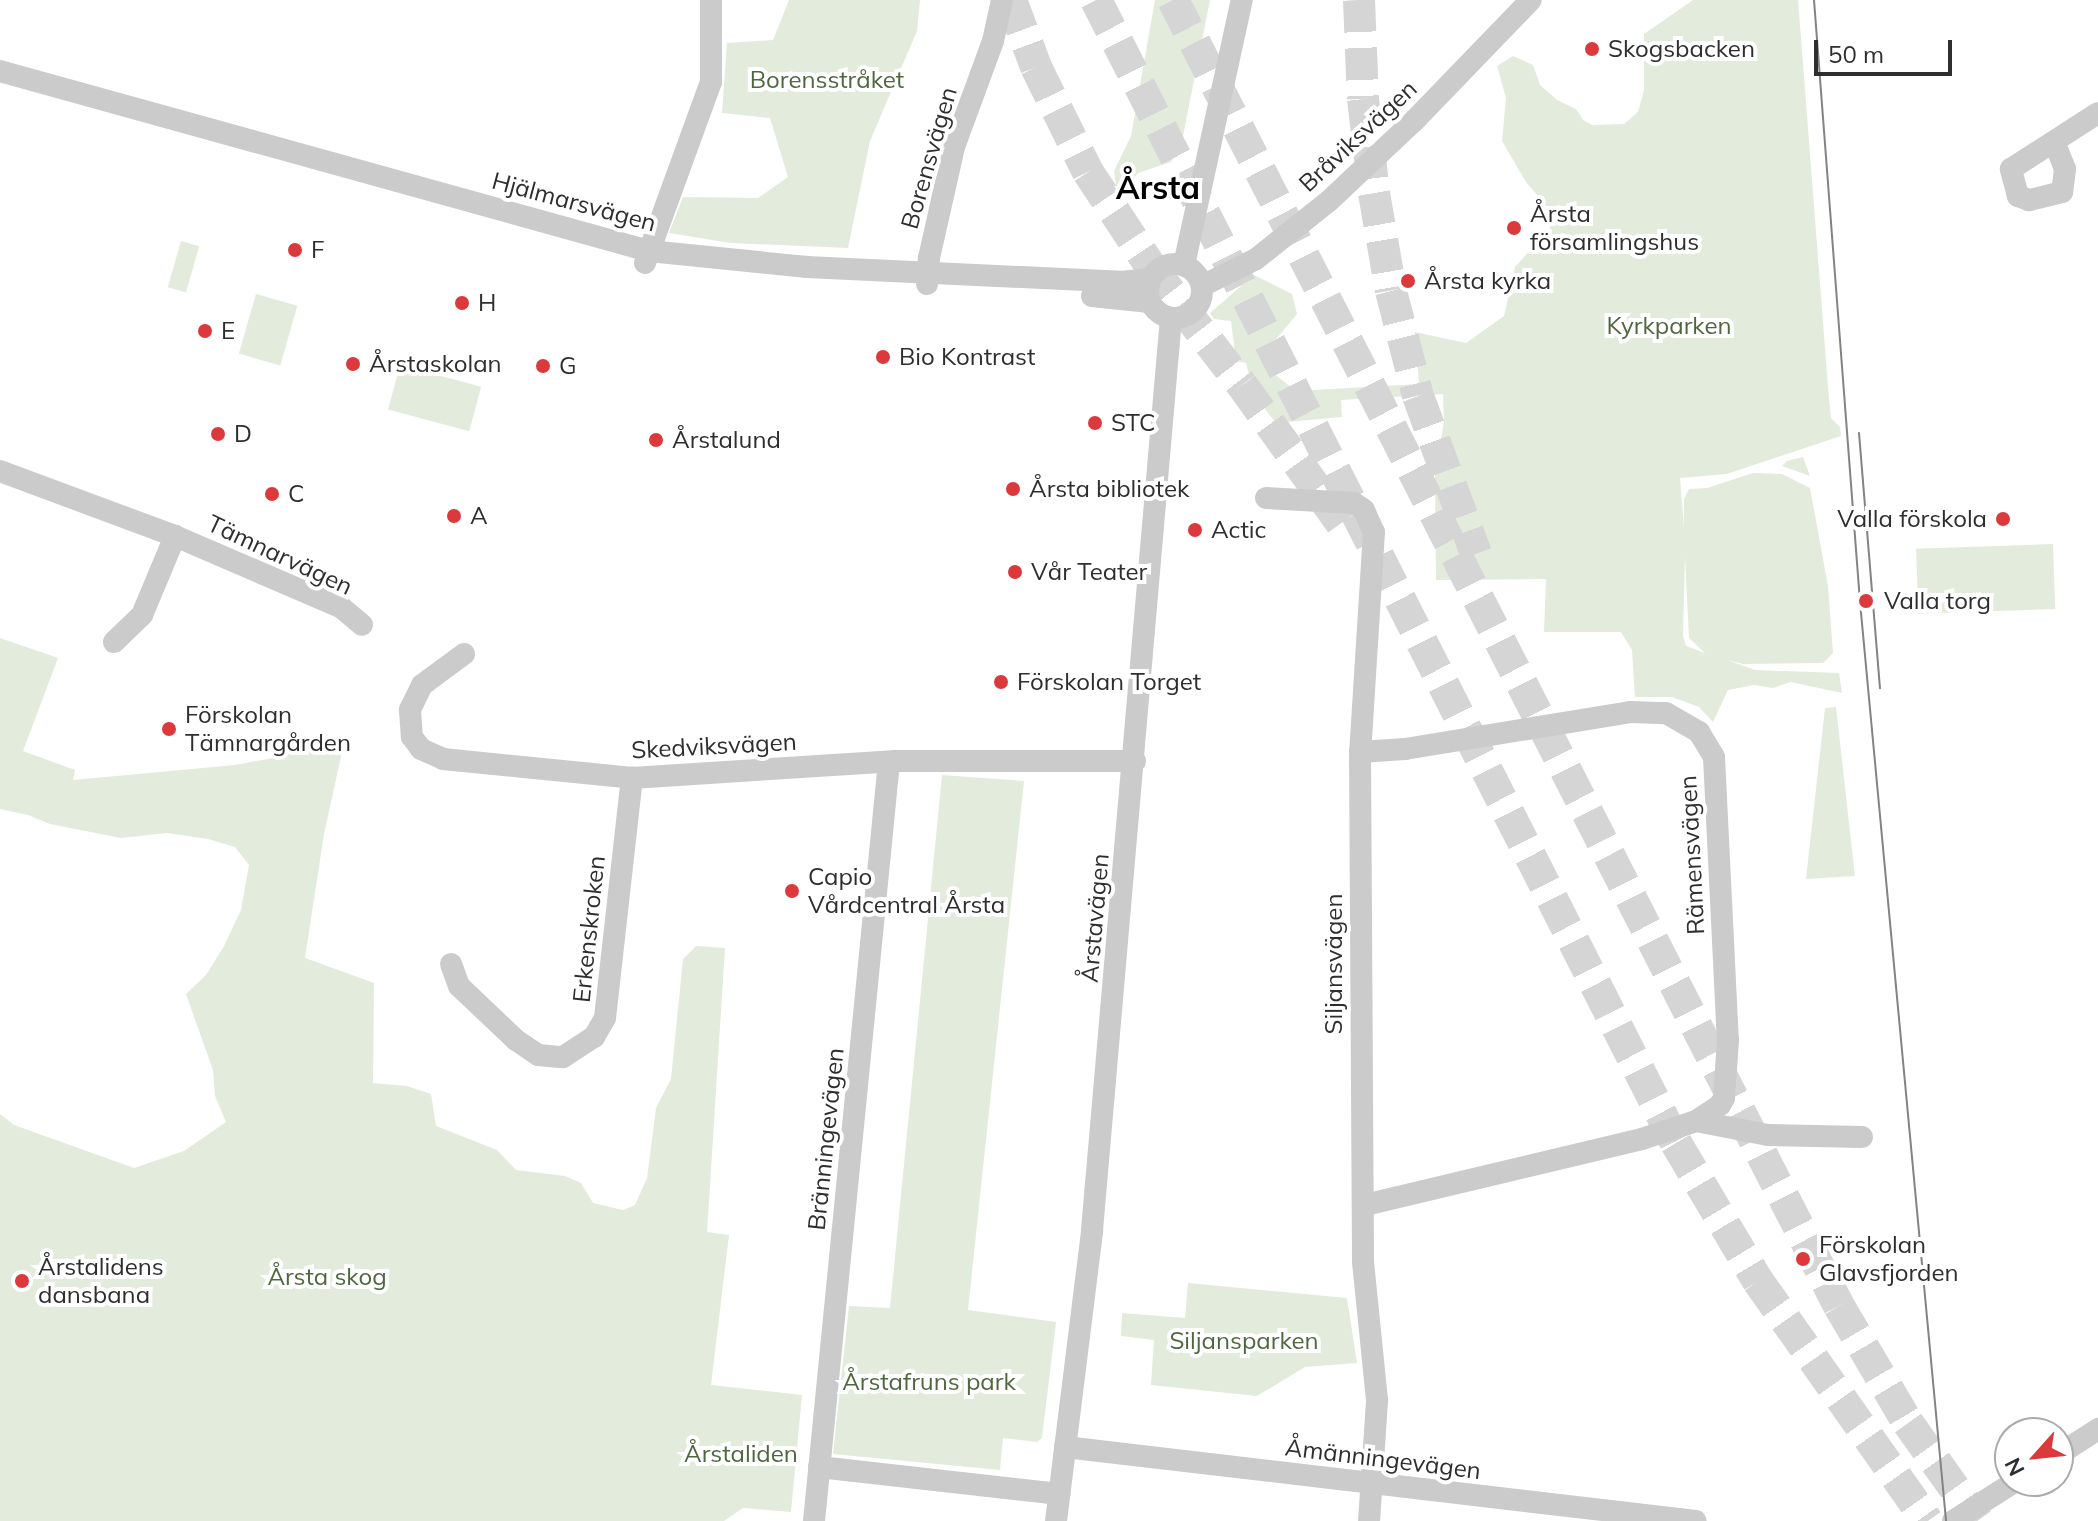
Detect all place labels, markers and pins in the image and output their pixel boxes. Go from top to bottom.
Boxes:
place label: Skogsbacken [1608,35,1755,63]
marker: Skogsbacken [1583,40,1601,58]
place label: Årsta församlingshus [1530,200,1699,256]
marker: Årsta församlingshus [1505,219,1523,237]
place label: F [311,236,324,264]
marker: F [286,241,304,259]
place label: Årsta kyrka [1424,267,1551,295]
marker: Årsta kyrka [1399,272,1417,290]
place label: H [478,289,496,317]
marker: H [453,294,471,312]
place label: E [221,317,235,345]
marker: E [196,322,214,340]
place label: Bio Kontrast [899,343,1035,371]
marker: Bio Kontrast [874,348,892,366]
place label: Årstaskolan [369,350,502,378]
place label: G [559,352,577,380]
marker: Årstaskolan [344,355,362,373]
marker: G [534,357,552,375]
place label: STC [1111,409,1155,437]
marker: STC [1086,414,1104,432]
place label: D [234,420,252,448]
marker: D [209,425,227,443]
place label: Årstalund [672,426,781,454]
marker: Årstalund [647,431,665,449]
place label: Årsta bibliotek [1029,475,1189,503]
place label: C [288,480,304,508]
marker: Årsta bibliotek [1004,480,1022,498]
marker: C [263,485,281,503]
place label: A [470,502,488,530]
place label: Valla förskola [1837,505,1987,533]
marker: A [445,507,463,525]
marker: Valla förskola [1994,510,2012,528]
place label: Actic [1211,516,1266,544]
marker: Actic [1186,521,1204,539]
place label: Vår Teater [1031,558,1147,586]
marker: Vår Teater [1006,563,1024,581]
place label: Valla torg [1884,587,1991,615]
marker: Valla torg [1855,590,1877,612]
place label: Förskolan Torget [1017,668,1201,696]
marker: Förskolan Torget [992,673,1010,691]
place label: Förskolan Tämnargården [185,701,351,757]
marker: Förskolan Tämnargården [160,720,178,738]
place label: Capio Vårdcentral Årsta [808,863,1005,919]
marker: Capio Vårdcentral Årsta [783,882,801,900]
place label: Förskolan Glavsfjorden [1819,1231,1959,1287]
marker: Förskolan Glavsfjorden [1794,1250,1812,1268]
place label: Årstalidens dansbana [38,1253,164,1309]
marker: Årstalidens dansbana [13,1272,31,1290]

